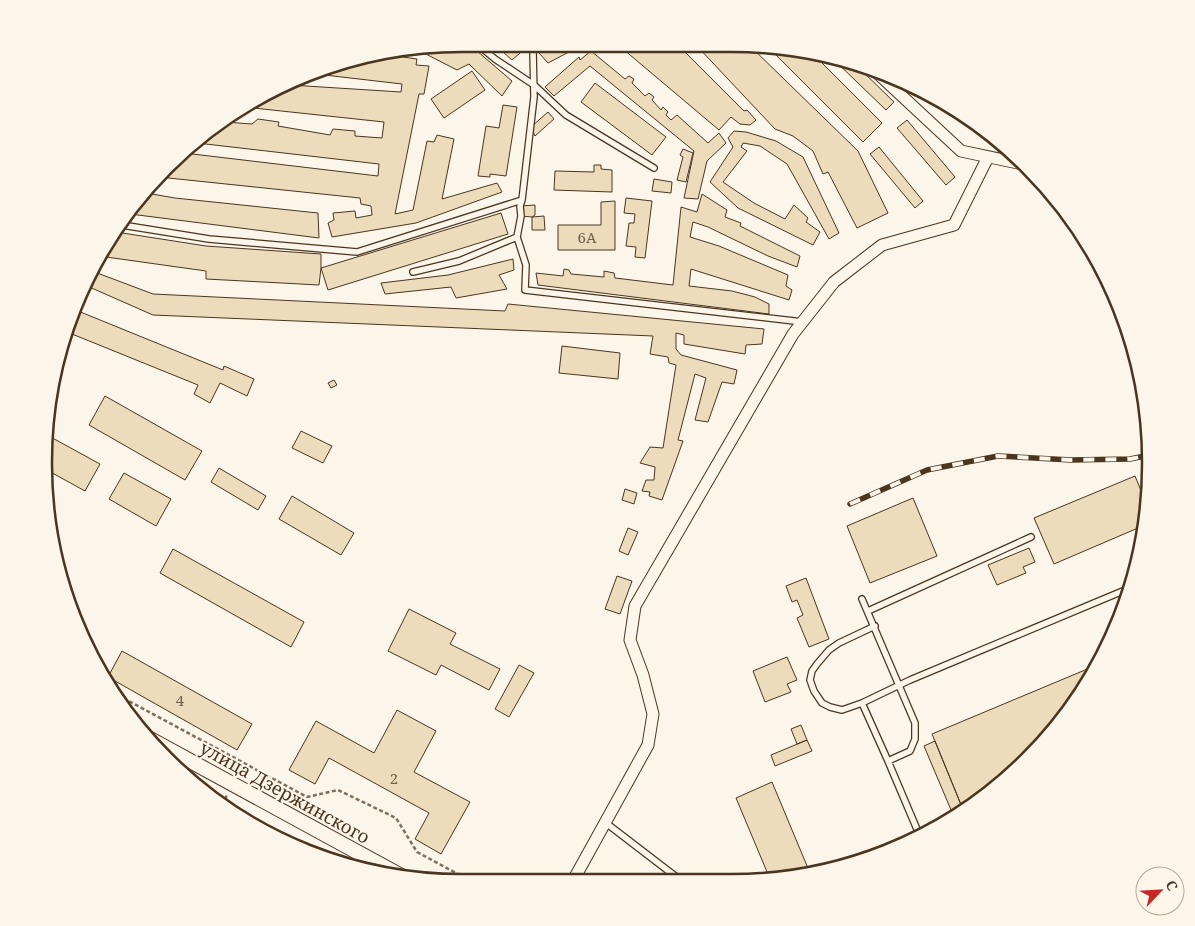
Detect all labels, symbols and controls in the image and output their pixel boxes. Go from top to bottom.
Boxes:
house number: 6А [578,227,597,247]
house number: 4 [176,690,185,710]
street label: улица Дзержинского [196,735,374,849]
house number: 2 [390,768,398,788]
north arrow [1135,866,1185,916]
text: С [1162,877,1183,893]

